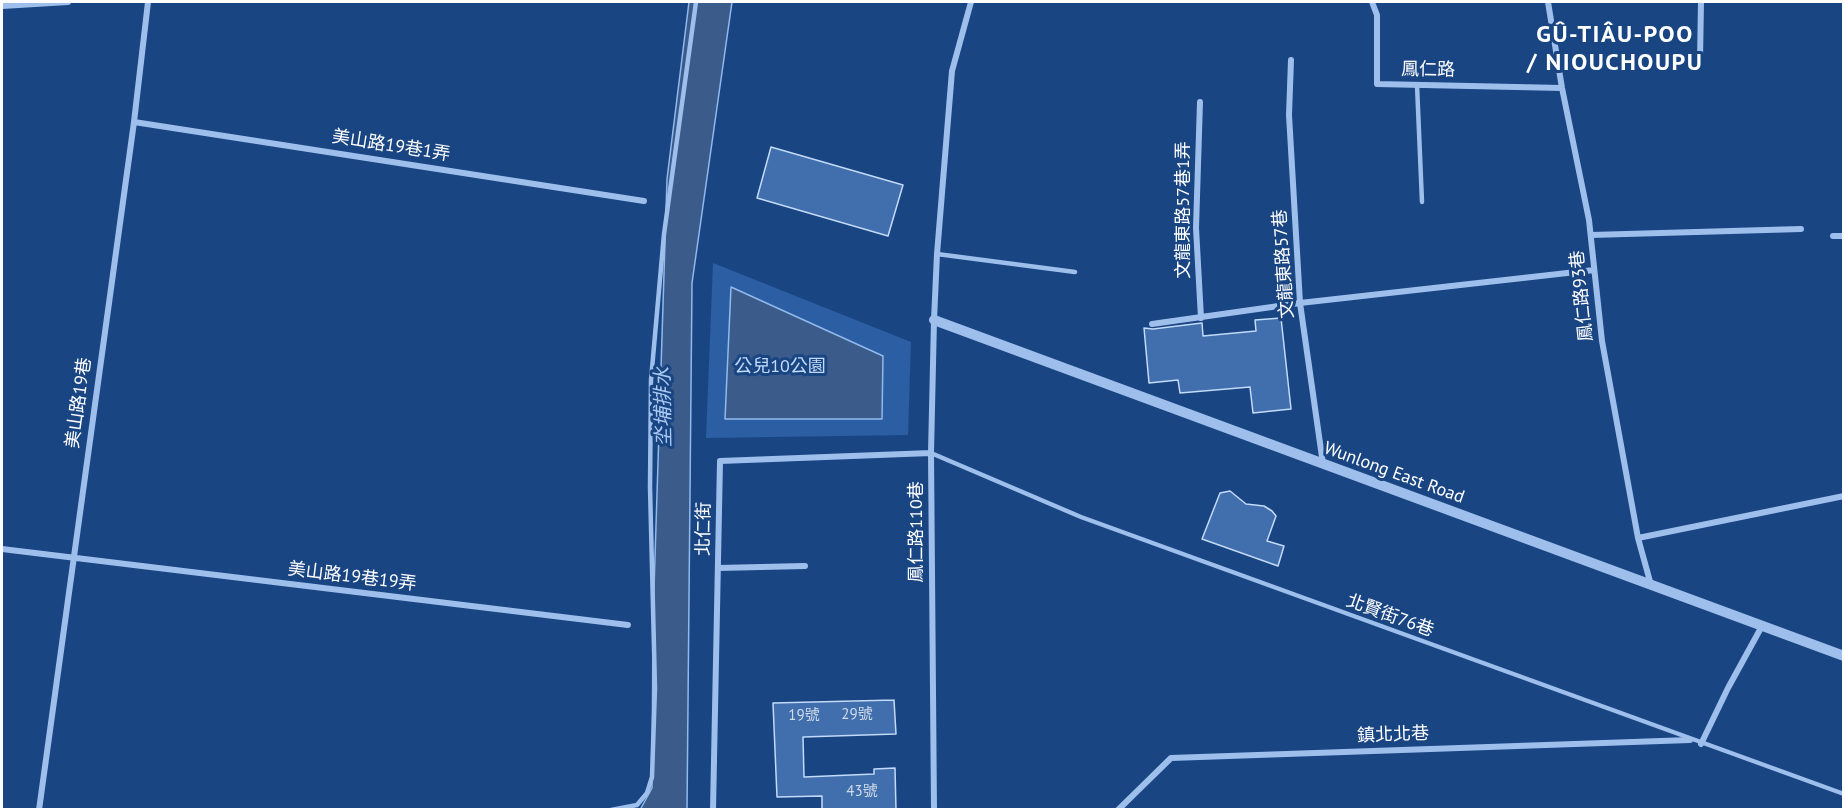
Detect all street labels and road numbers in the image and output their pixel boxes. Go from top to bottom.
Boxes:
street label: 鳳仁路 [1401,59,1455,81]
street label: 美山路19巷1弄 [330,126,452,166]
street label: 文龍東路57巷1弄 [1173,141,1195,279]
street label: 文龍東路57巷 [1269,209,1299,319]
street label: 鳳仁路93巷 [1566,249,1598,343]
street label: 美山路19巷 [62,356,96,450]
street label: Wunlong East Road [1321,438,1467,508]
street label: 鳳仁路110巷 [906,481,928,583]
street label: 北仁街 [693,502,715,556]
street label: 美山路19巷19弄 [287,558,417,596]
street label: 北賢街76巷 [1343,590,1437,642]
street label: 鎮北北巷 [1357,723,1429,747]

